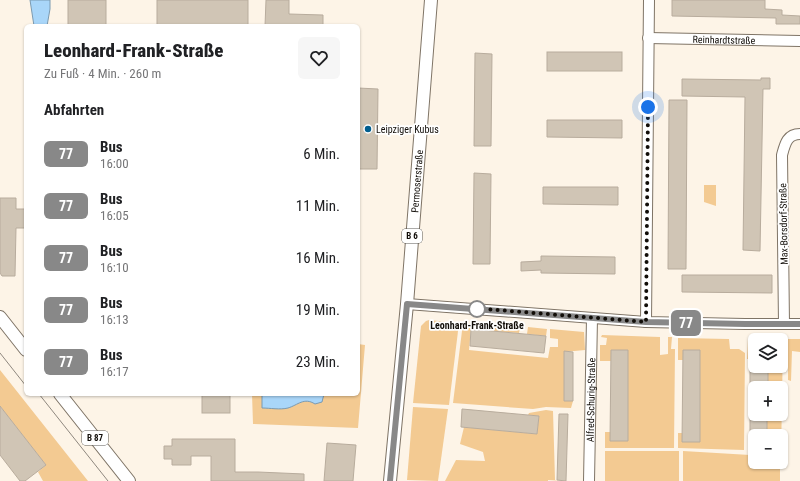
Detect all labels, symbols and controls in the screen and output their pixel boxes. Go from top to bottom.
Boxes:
street label: Reinhardtstraße [692,34,756,46]
button: heart [298,37,340,79]
text: Leonhard-Frank-Straße [44,39,223,62]
text: Zu Fuß · 4 Min. · 260 m [44,66,161,81]
your location [638,97,658,117]
text: Abfahrten [44,101,104,119]
marker: Leipziger Kubus [363,124,373,134]
place label: Leipziger Kubus [376,124,439,135]
text: Bus [100,138,123,156]
text: 6 Min. [303,145,340,163]
text: 77 [59,146,73,162]
street label: Permoserstraße [409,149,425,213]
text: 16:00 [100,156,129,171]
street label: Max-Borsdorf-Straße [777,183,790,265]
text: Bus [100,190,123,208]
text: 11 Min. [296,197,340,215]
text: 77 [59,198,73,214]
text: 16:05 [100,208,129,223]
road number: B 6 [402,229,422,243]
text: Bus [100,242,123,260]
text: 16 Min. [296,249,340,267]
text: 77 [59,250,73,266]
text: 16:10 [100,260,129,275]
text: Bus [100,294,123,312]
marker: Leonhard-Frank-Straße [468,300,486,318]
text: 19 Min. [296,301,340,319]
text: 77 [59,302,73,318]
line badge: 77 [668,310,704,336]
text: 16:13 [100,312,129,327]
text: 77 [679,315,693,331]
place label: Leonhard-Frank-Straße [430,320,524,331]
map controls [748,333,788,469]
button: layers [748,333,788,373]
text: Bus [100,346,123,364]
text: 23 Min. [296,353,340,371]
text: 77 [59,354,73,370]
street label: Alfred-Schurig-Straße [585,357,597,442]
text: 16:17 [100,364,129,379]
button: + [748,381,788,421]
button: − [748,429,788,469]
road number: B 87 [82,431,108,445]

